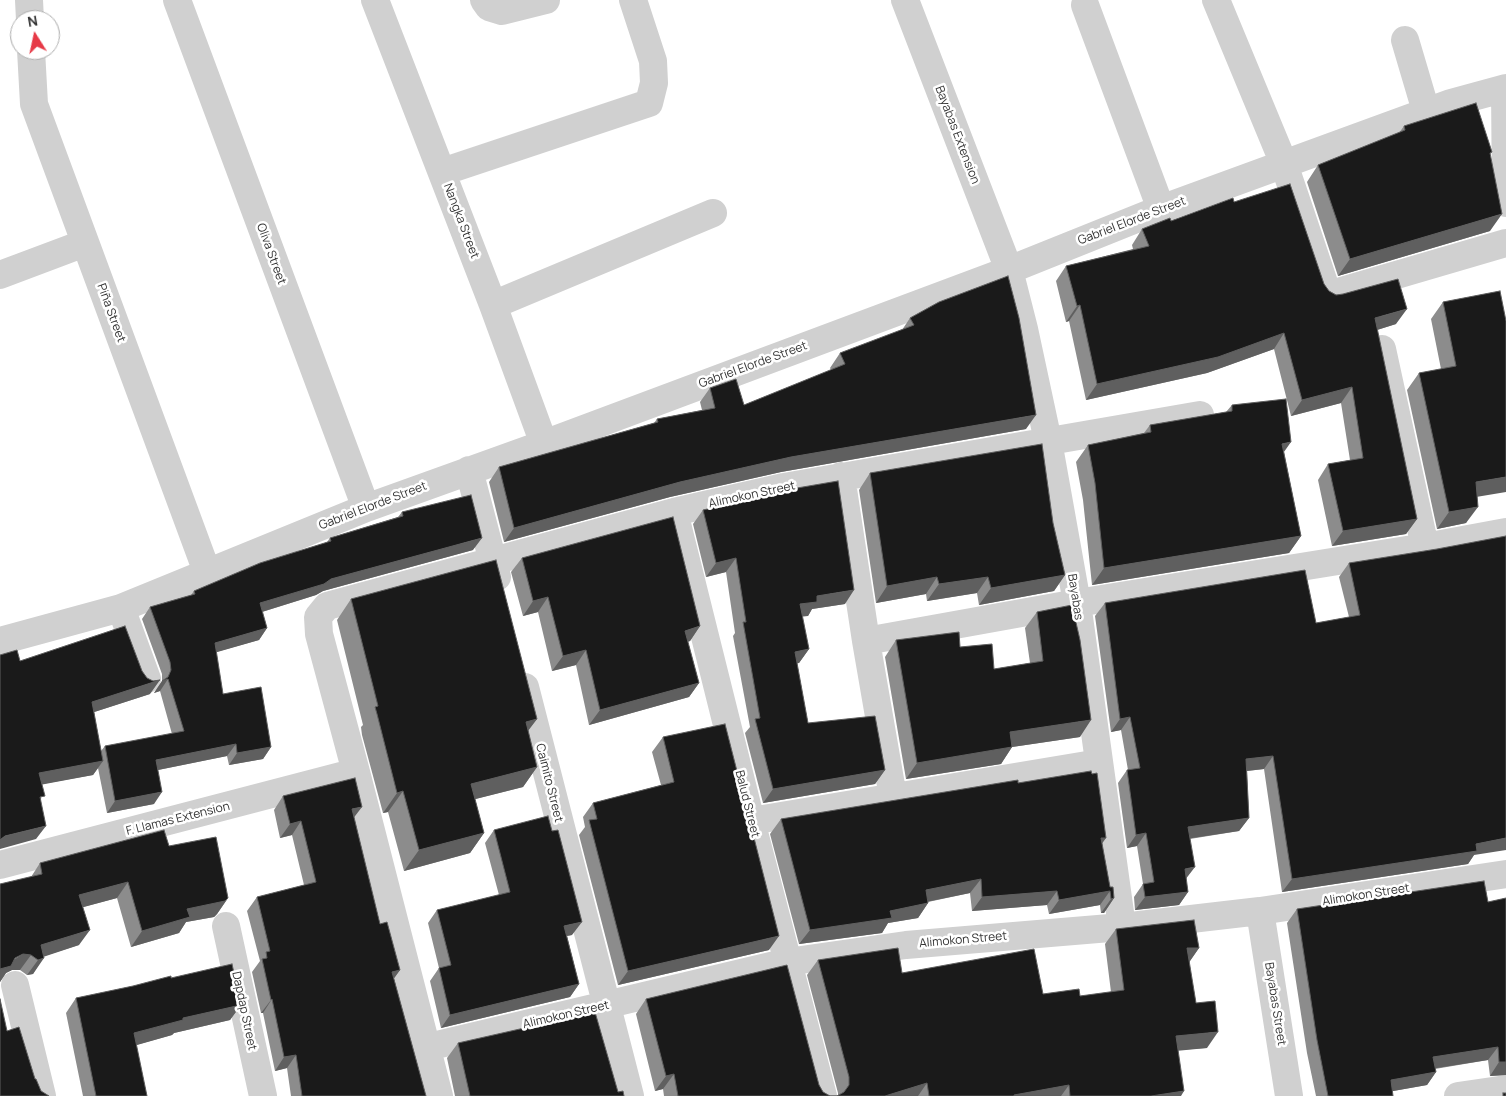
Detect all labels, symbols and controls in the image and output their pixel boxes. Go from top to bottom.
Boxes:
north arrow [10,10,60,60]
text: N [26,10,39,31]
street label: Bayabas Extension [932,84,982,186]
street label: Nangka Street [440,181,482,261]
street label: Gabriel Elorde Street [1076,194,1188,248]
street label: Oliva Street [253,221,289,287]
street label: Piña Street [94,282,128,344]
street label: Gabriel Elorde Street [697,339,809,391]
street label: Gabriel Elorde Street [317,479,429,533]
street label: Alimokon Street [707,479,797,511]
street label: Bayabas [1064,573,1086,621]
street label: Caimito Street [532,742,566,824]
street label: Balud Street [732,769,762,839]
street label: F. Llamas Extension [125,799,231,839]
street label: Alimokon Street [1321,881,1411,909]
street label: Alimokon Street [918,929,1008,951]
street label: Bayabas Street [1261,961,1289,1047]
street label: Dapdap Street [229,970,259,1052]
street label: Alimokon Street [521,998,611,1032]

